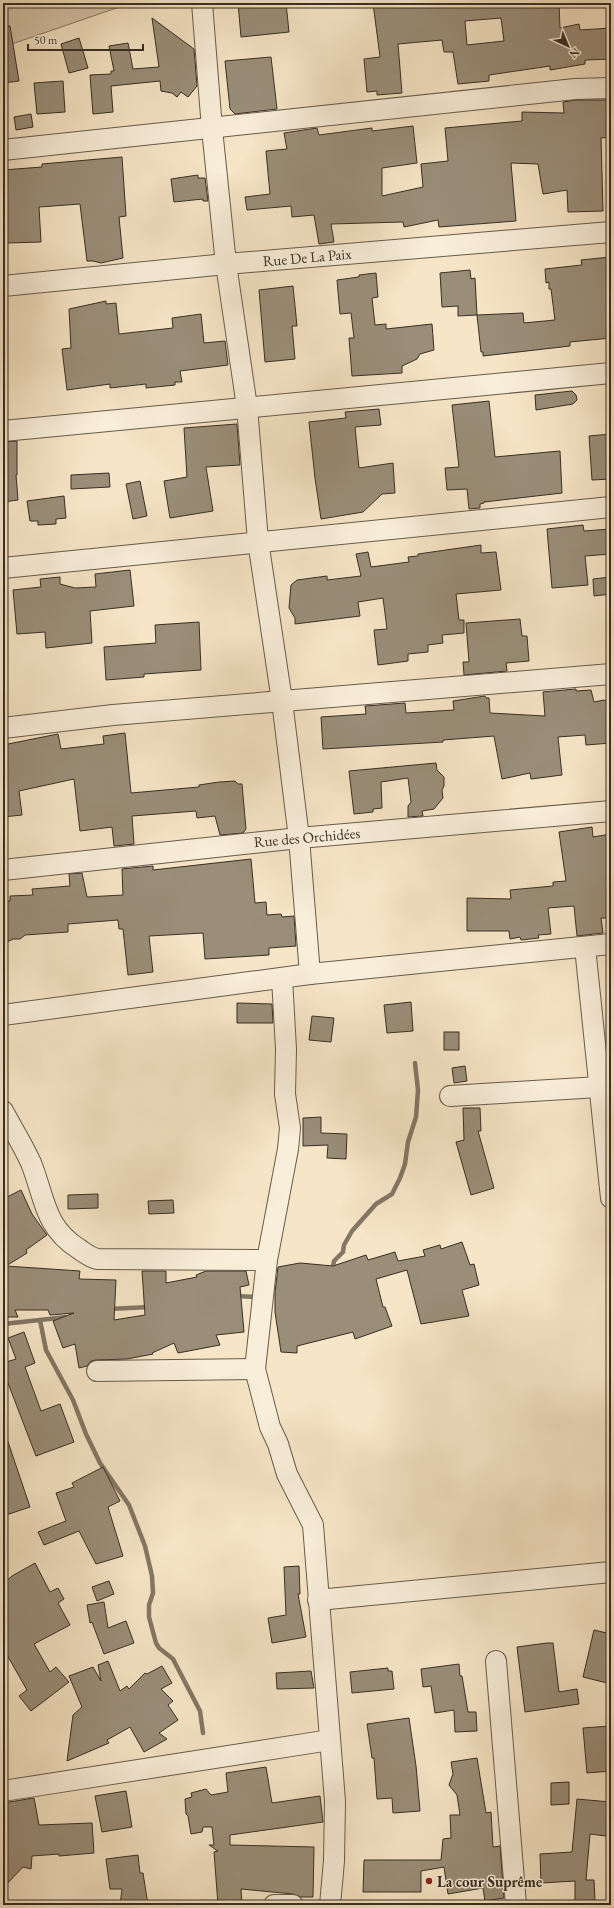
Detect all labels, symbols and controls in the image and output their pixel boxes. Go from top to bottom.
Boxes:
scale bar [28,26,143,52]
north arrow [548,26,588,66]
text: 50 m [34,32,58,48]
text: N [567,45,583,61]
street label: Rue De La Paix [262,244,353,270]
street label: Rue des Orchidées [253,823,361,851]
place label: La cour Suprême [437,1872,542,1891]
marker: La cour Suprême [424,1876,434,1886]

